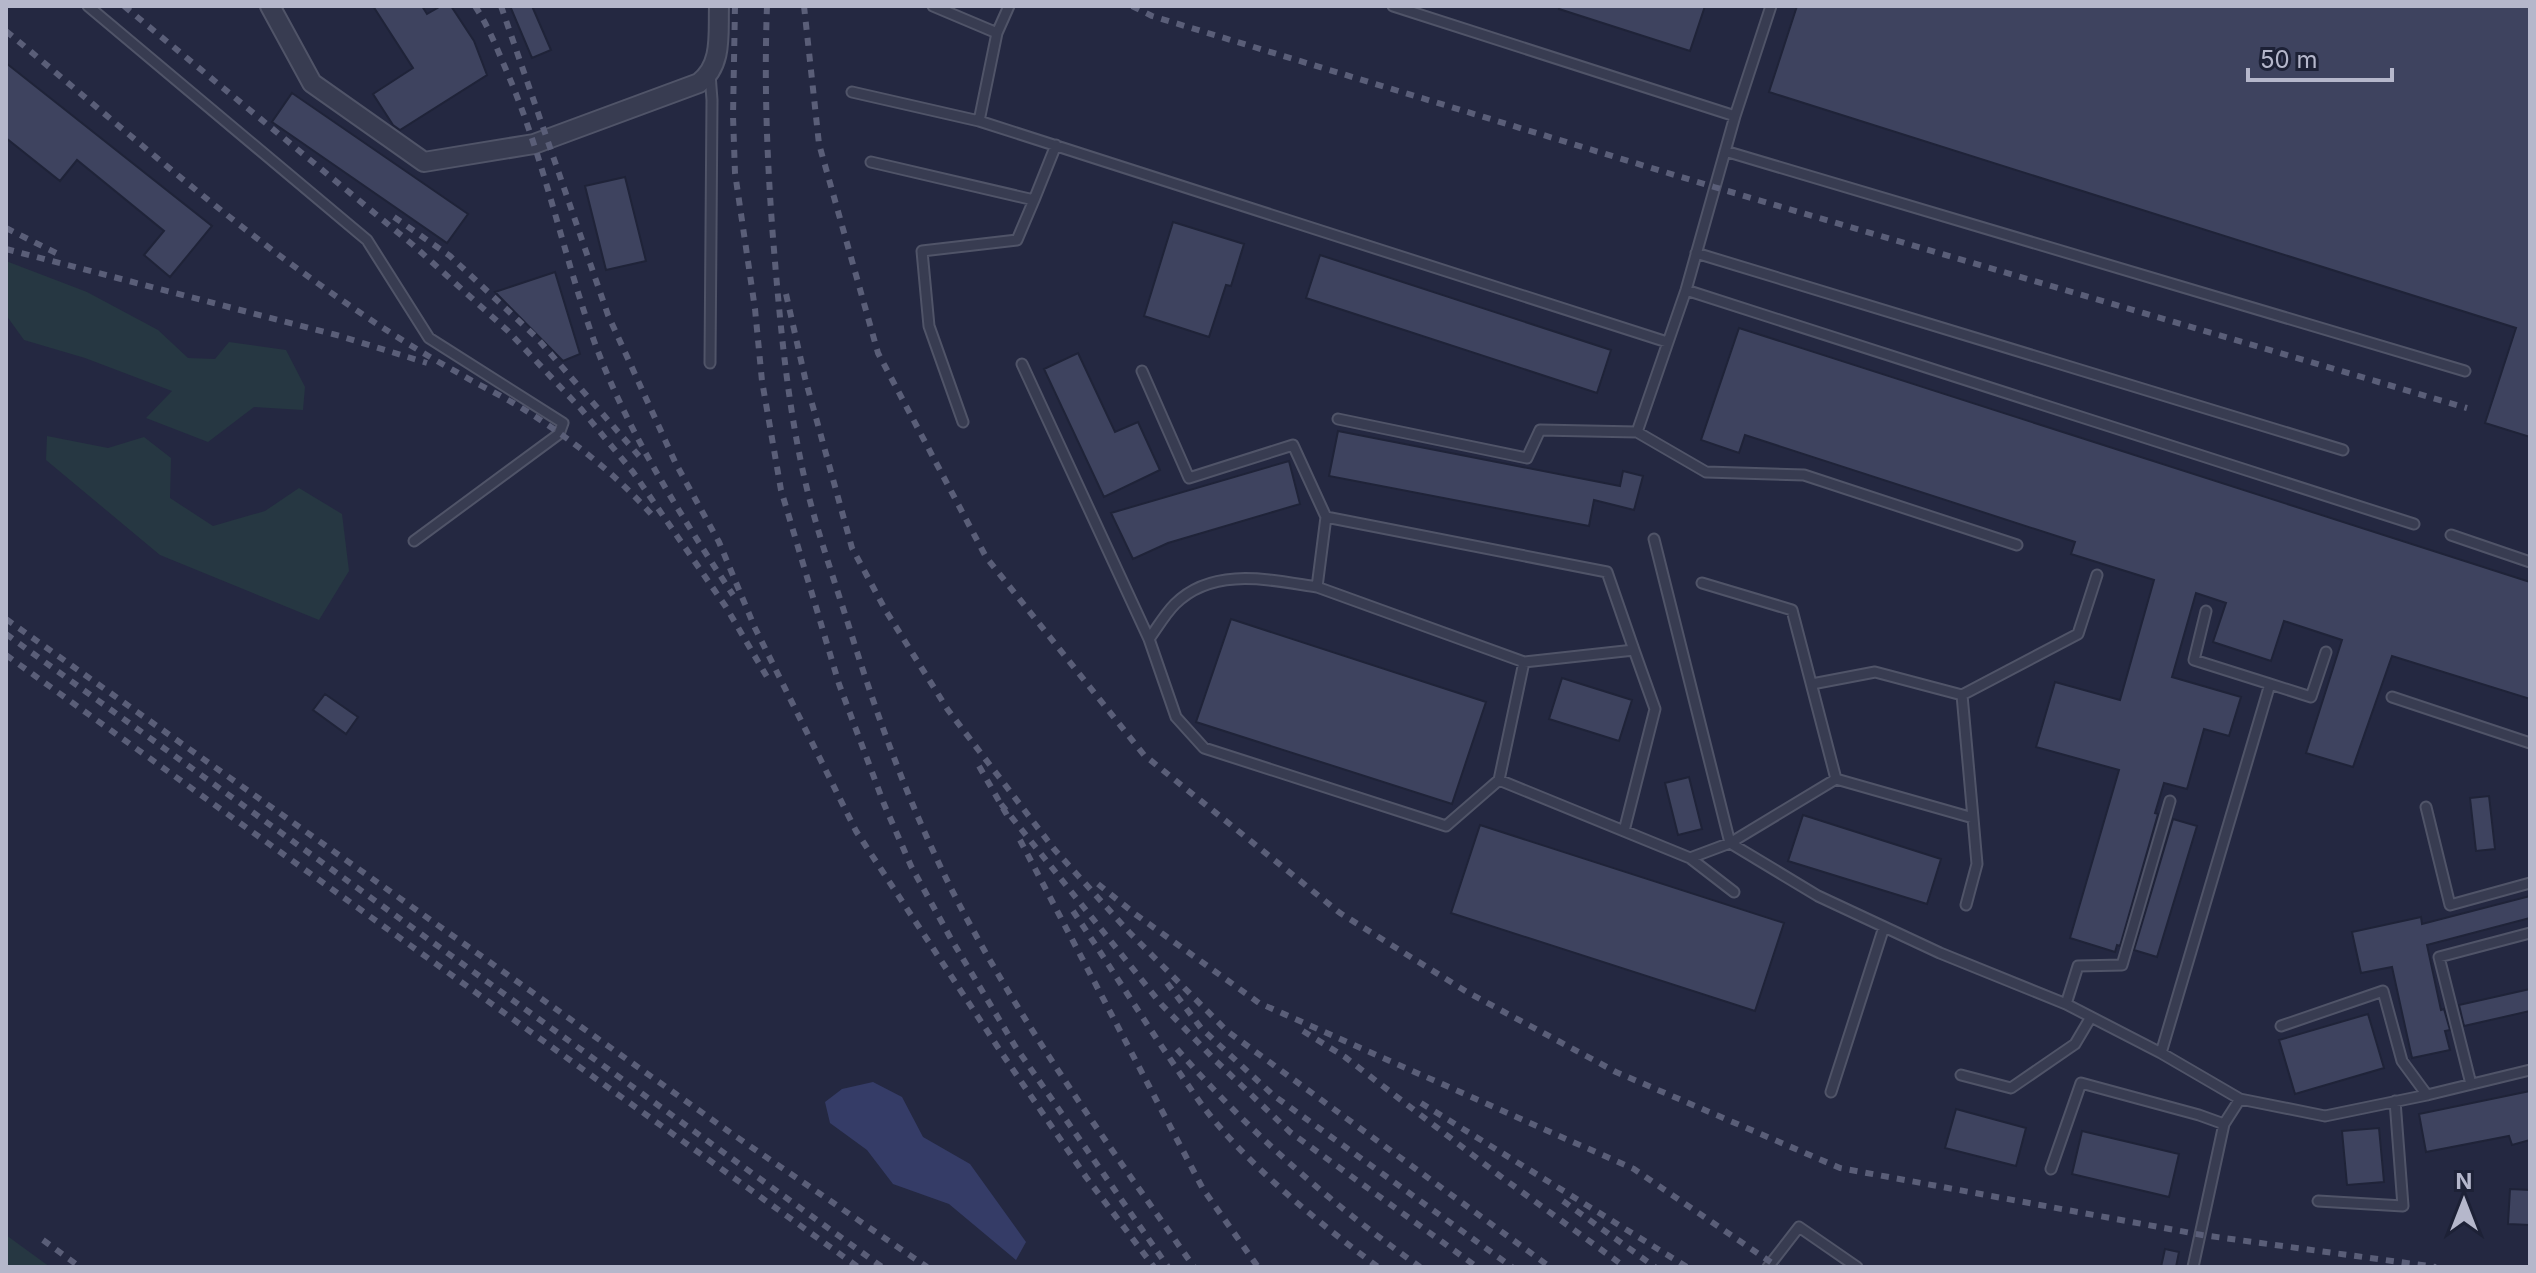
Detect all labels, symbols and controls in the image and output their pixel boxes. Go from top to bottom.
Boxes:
scale bar [2248,32,2392,82]
text: 50 m [2260,45,2318,74]
north arrow [2424,1161,2504,1241]
text: N [2456,1168,2472,1194]

